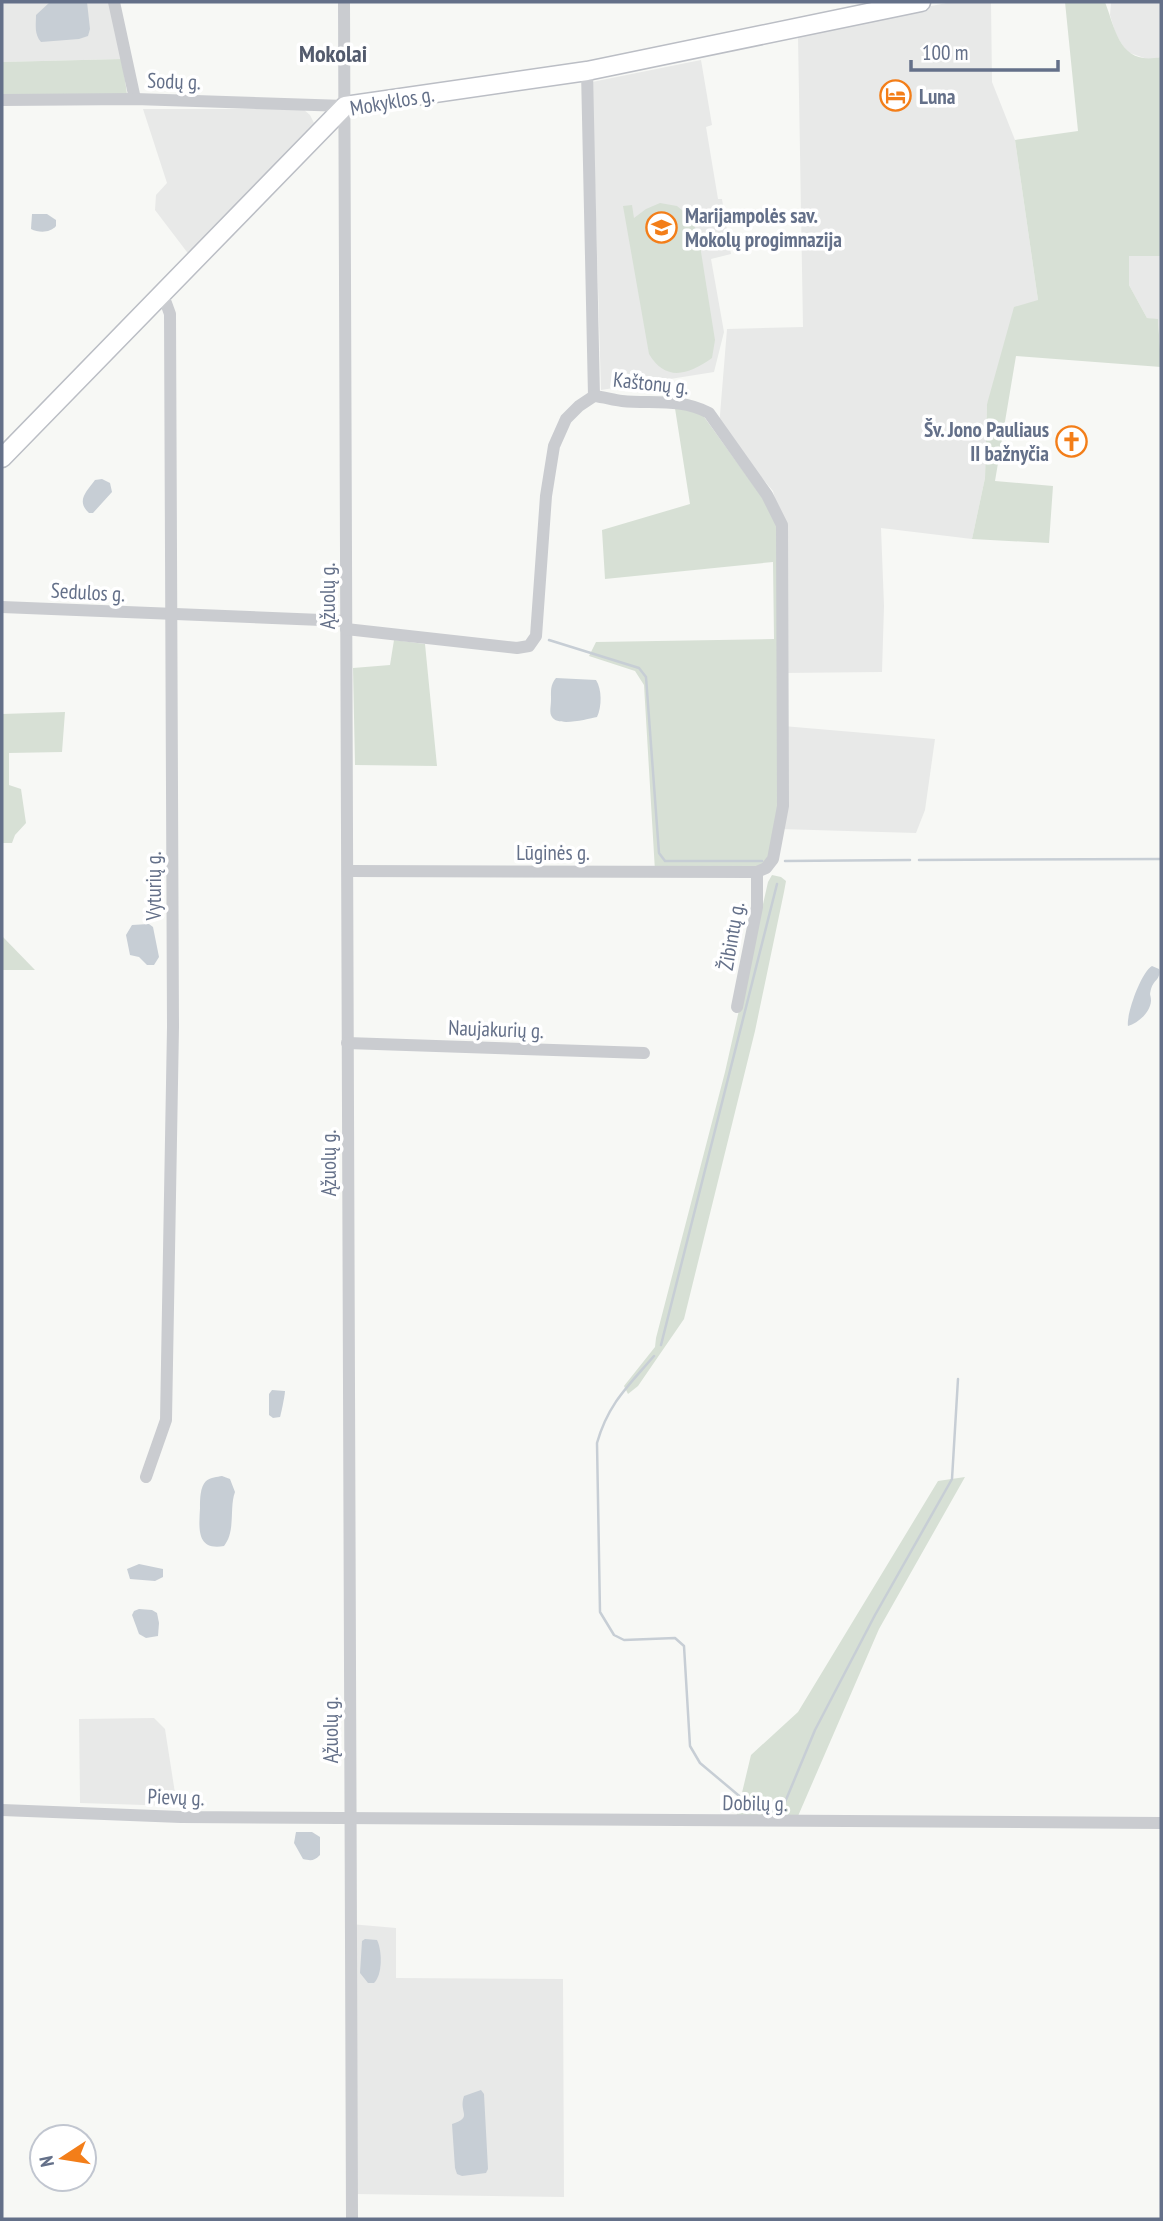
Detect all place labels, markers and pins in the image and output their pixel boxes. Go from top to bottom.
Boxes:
hotel icon: Luna [879,79,913,113]
place label: Luna [919,83,956,110]
place label: Marijampolės sav. Mokolų progimnazija [685,202,842,253]
school or university icon: Marijampolės sav. Mokolų progimnazija [645,210,679,244]
place label: Šv. Jono Pauliaus II bažnyčia [924,416,1049,467]
church icon: Šv. Jono Pauliaus II bažnyčia [1055,424,1089,458]

